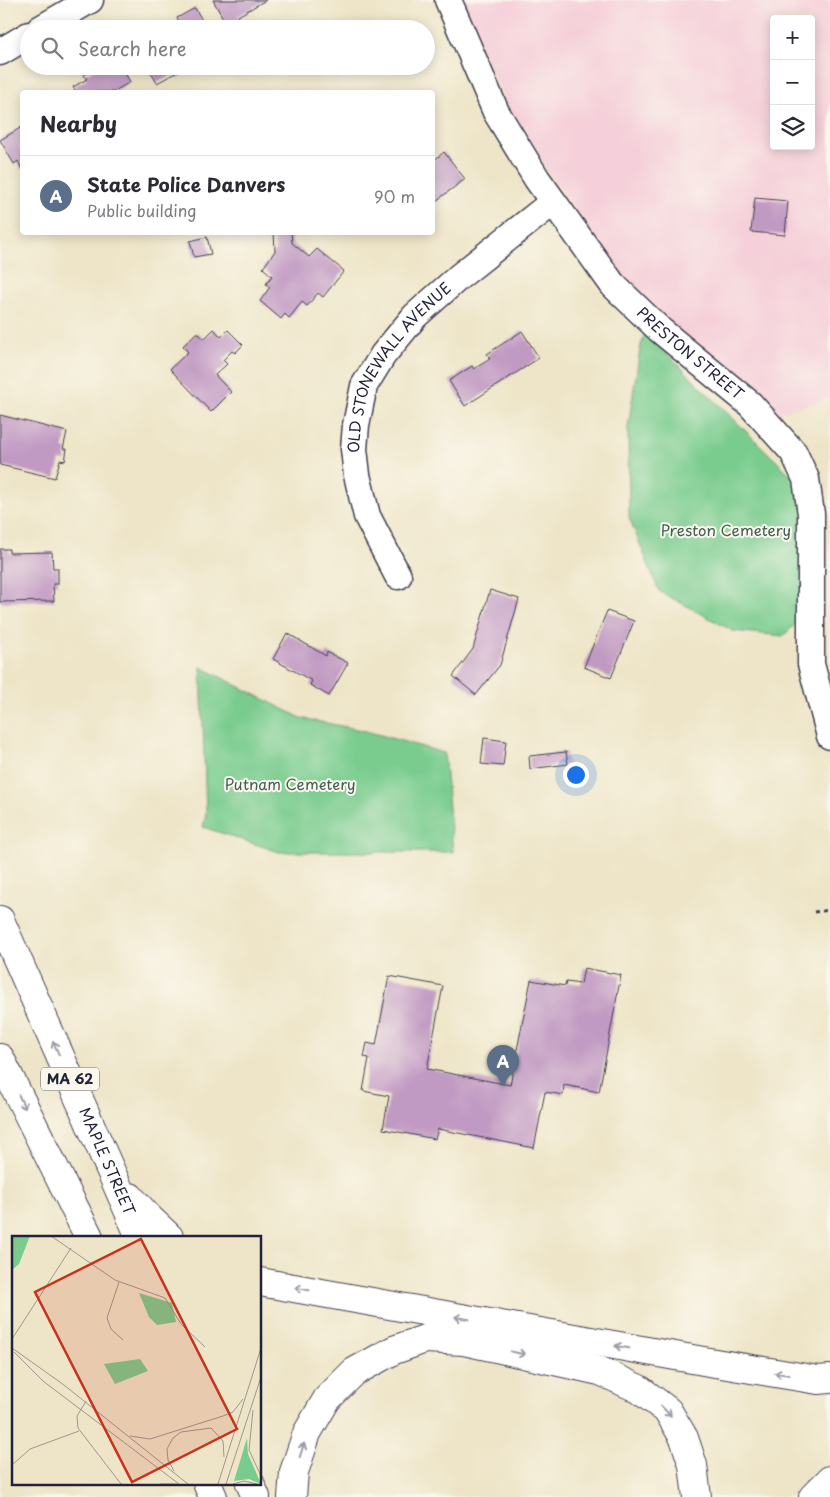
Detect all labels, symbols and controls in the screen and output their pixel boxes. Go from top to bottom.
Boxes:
map controls [770,15,815,150]
button: + [770,15,815,60]
search box [20,20,435,75]
icon: search [38,34,66,62]
text: Search here [78,34,187,62]
button: − [770,60,815,105]
button: layers [770,105,815,150]
text: Nearby [40,107,117,139]
text: State Police Danvers [87,170,285,198]
text: A [50,184,62,208]
text: 90 m [374,184,415,208]
text: Public building [87,198,197,222]
street label: OLD STONEWALL AVENUE [341,276,456,454]
street label: PRESTON STREET [632,301,750,405]
park label: Preston Cemetery [661,518,791,541]
your location [563,762,589,788]
park label: Putnam Cemetery [224,772,356,795]
one-way arrow [51,1041,61,1056]
pin: A [487,1045,519,1086]
road number: MA 62 [41,1068,99,1090]
one-way arrow [18,1094,27,1109]
street label: MAPLE STREET [74,1103,142,1219]
inset map [12,1236,261,1484]
one-way arrow [294,1284,310,1294]
one-way arrow [454,1312,470,1322]
one-way arrow [614,1341,630,1351]
one-way arrow [509,1349,525,1358]
one-way arrow [774,1369,790,1379]
one-way arrow [660,1405,672,1417]
one-way arrow [297,1442,307,1458]

